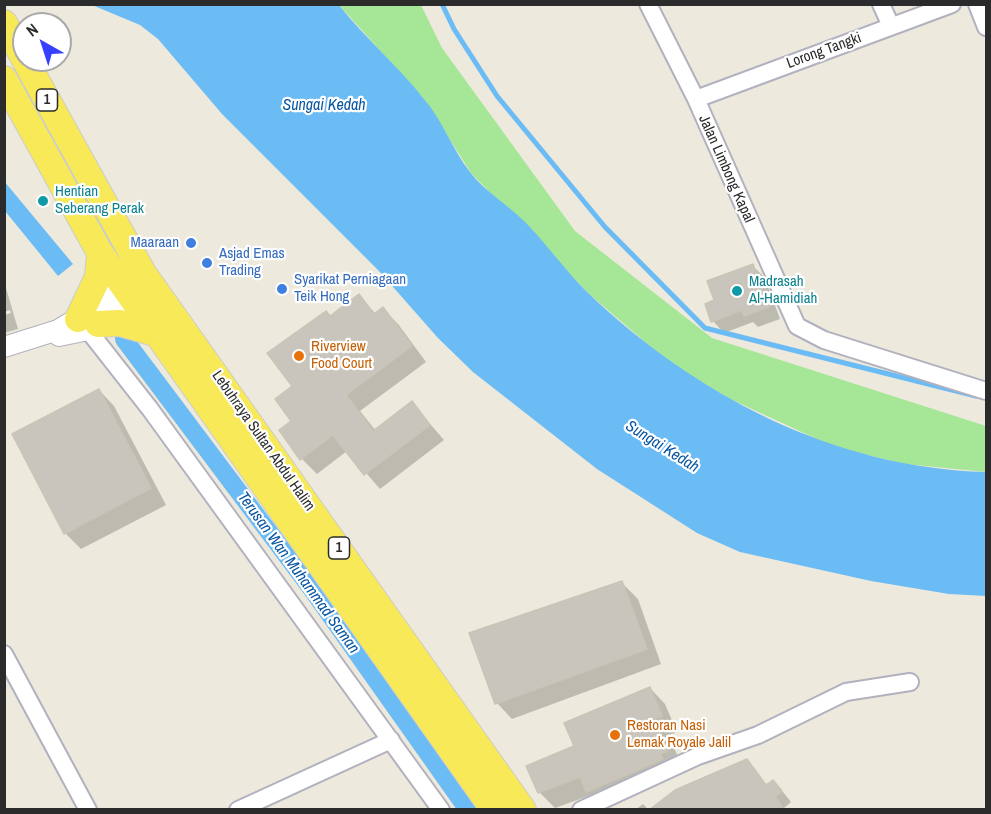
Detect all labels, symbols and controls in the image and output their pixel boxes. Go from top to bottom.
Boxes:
north arrow [12,12,72,72]
text: N [21,18,43,41]
street label: Lorong Tangki [784,29,864,73]
road number: 1 [36,89,57,111]
water label: Sungai Kedah [282,96,366,116]
street label: Jalan Limbong Kapal [694,113,758,225]
place label: Hentian Seberang Perak [55,183,144,218]
marker: Hentian Seberang Perak [36,194,50,208]
place label: Maaraan [130,234,179,252]
marker: Maaraan [184,236,198,250]
place label: Asjad Emas Trading [219,245,285,280]
marker: Asjad Emas Trading [200,256,214,270]
place label: Syarikat Perniagaan Teik Hong [294,271,406,306]
place label: Madrasah Al-Hamidiah [749,273,817,308]
marker: Syarikat Perniagaan Teik Hong [275,282,289,296]
marker: Madrasah Al-Hamidiah [730,284,744,298]
place label: Riverview Food Court [311,338,372,373]
marker: Riverview Food Court [292,349,306,363]
street label: Lebuhraya Sultan Abdul Halim [208,368,318,514]
water label: Sungai Kedah [622,417,702,477]
water label: Terusan Wan Muhammad Saman [233,489,363,657]
road number: 1 [328,537,350,559]
place label: Restoran Nasi Lemak Royale Jalil [627,717,731,752]
marker: Restoran Nasi Lemak Royale Jalil [608,728,622,742]

